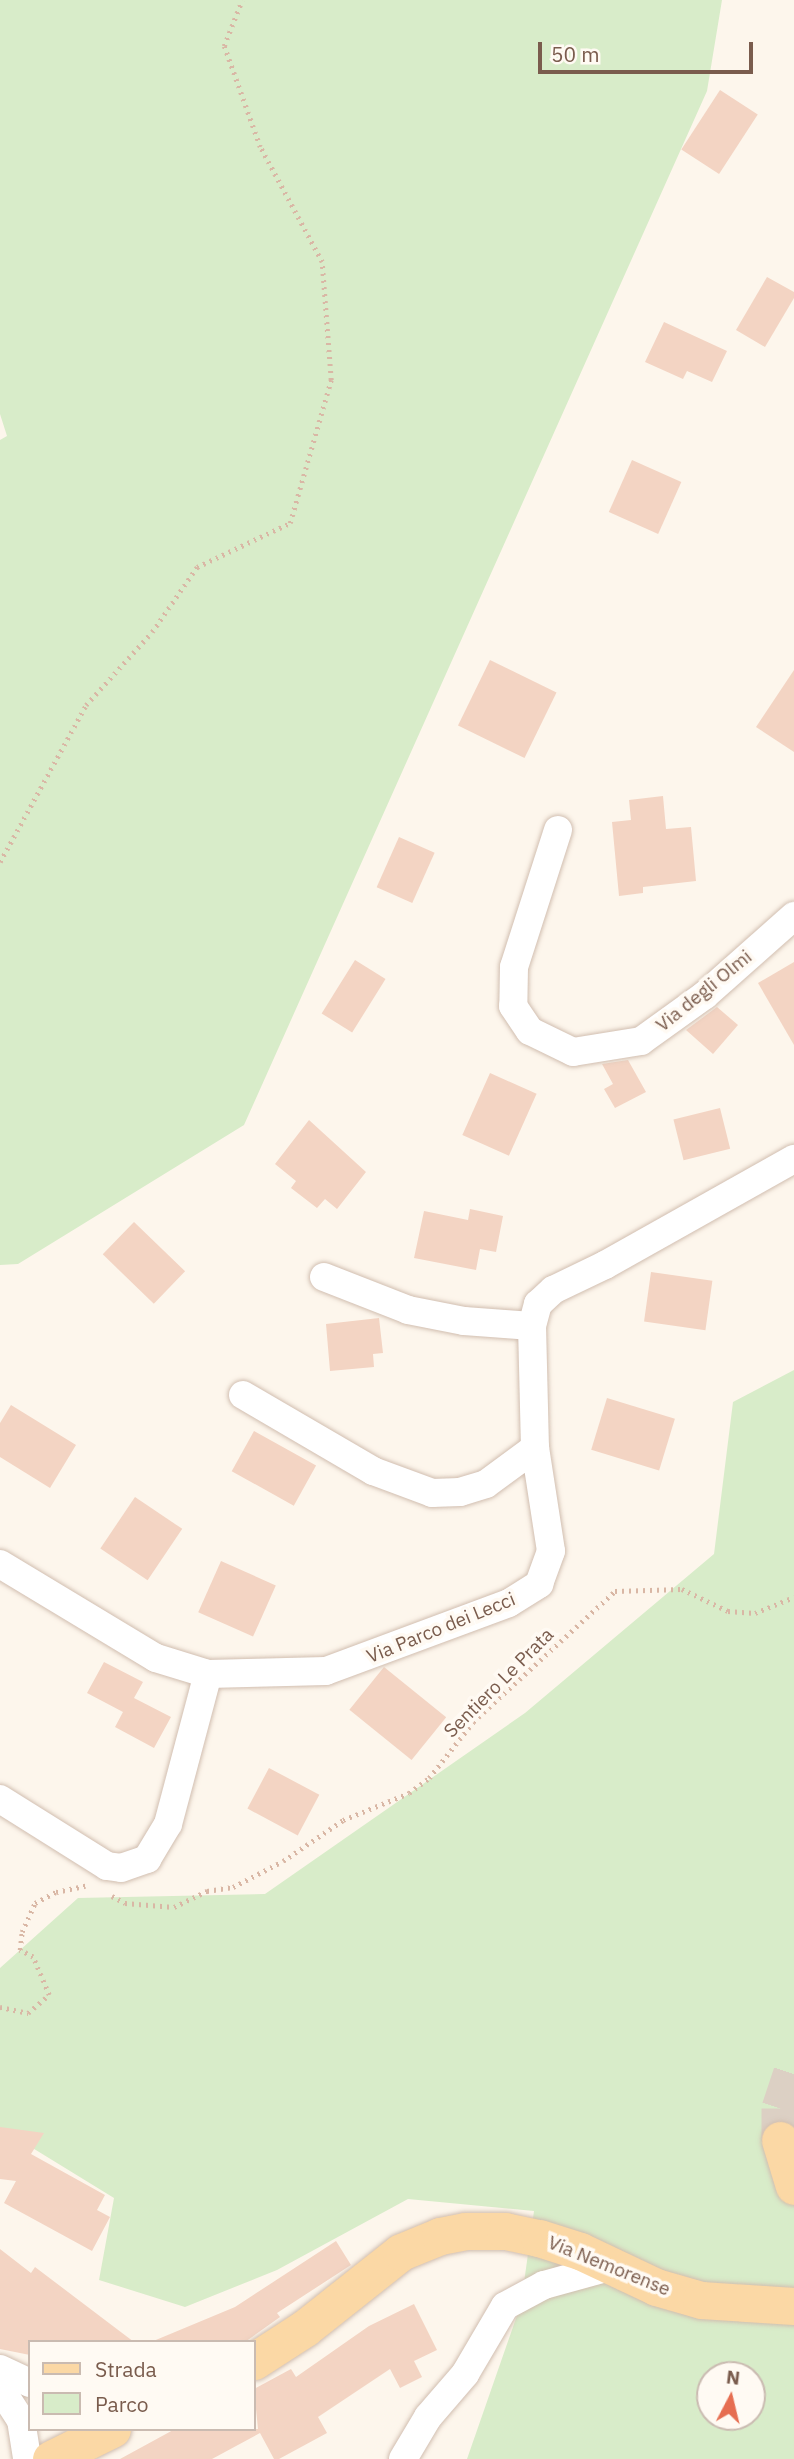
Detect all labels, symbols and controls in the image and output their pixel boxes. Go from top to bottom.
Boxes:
scale bar [542,28,757,72]
text: 50 m [551,40,600,68]
street label: Via degli Olmi [651,945,757,1037]
street label: Via Parco dei Lecci [363,1588,519,1668]
street label: Sentiero Le Prata [439,1623,559,1743]
street label: Via Nemorense [545,2231,673,2301]
legend [28,2340,256,2431]
text: Strada [95,2355,157,2383]
north arrow [696,2361,766,2431]
text: N [725,2364,742,2390]
text: Parco [95,2390,149,2418]

